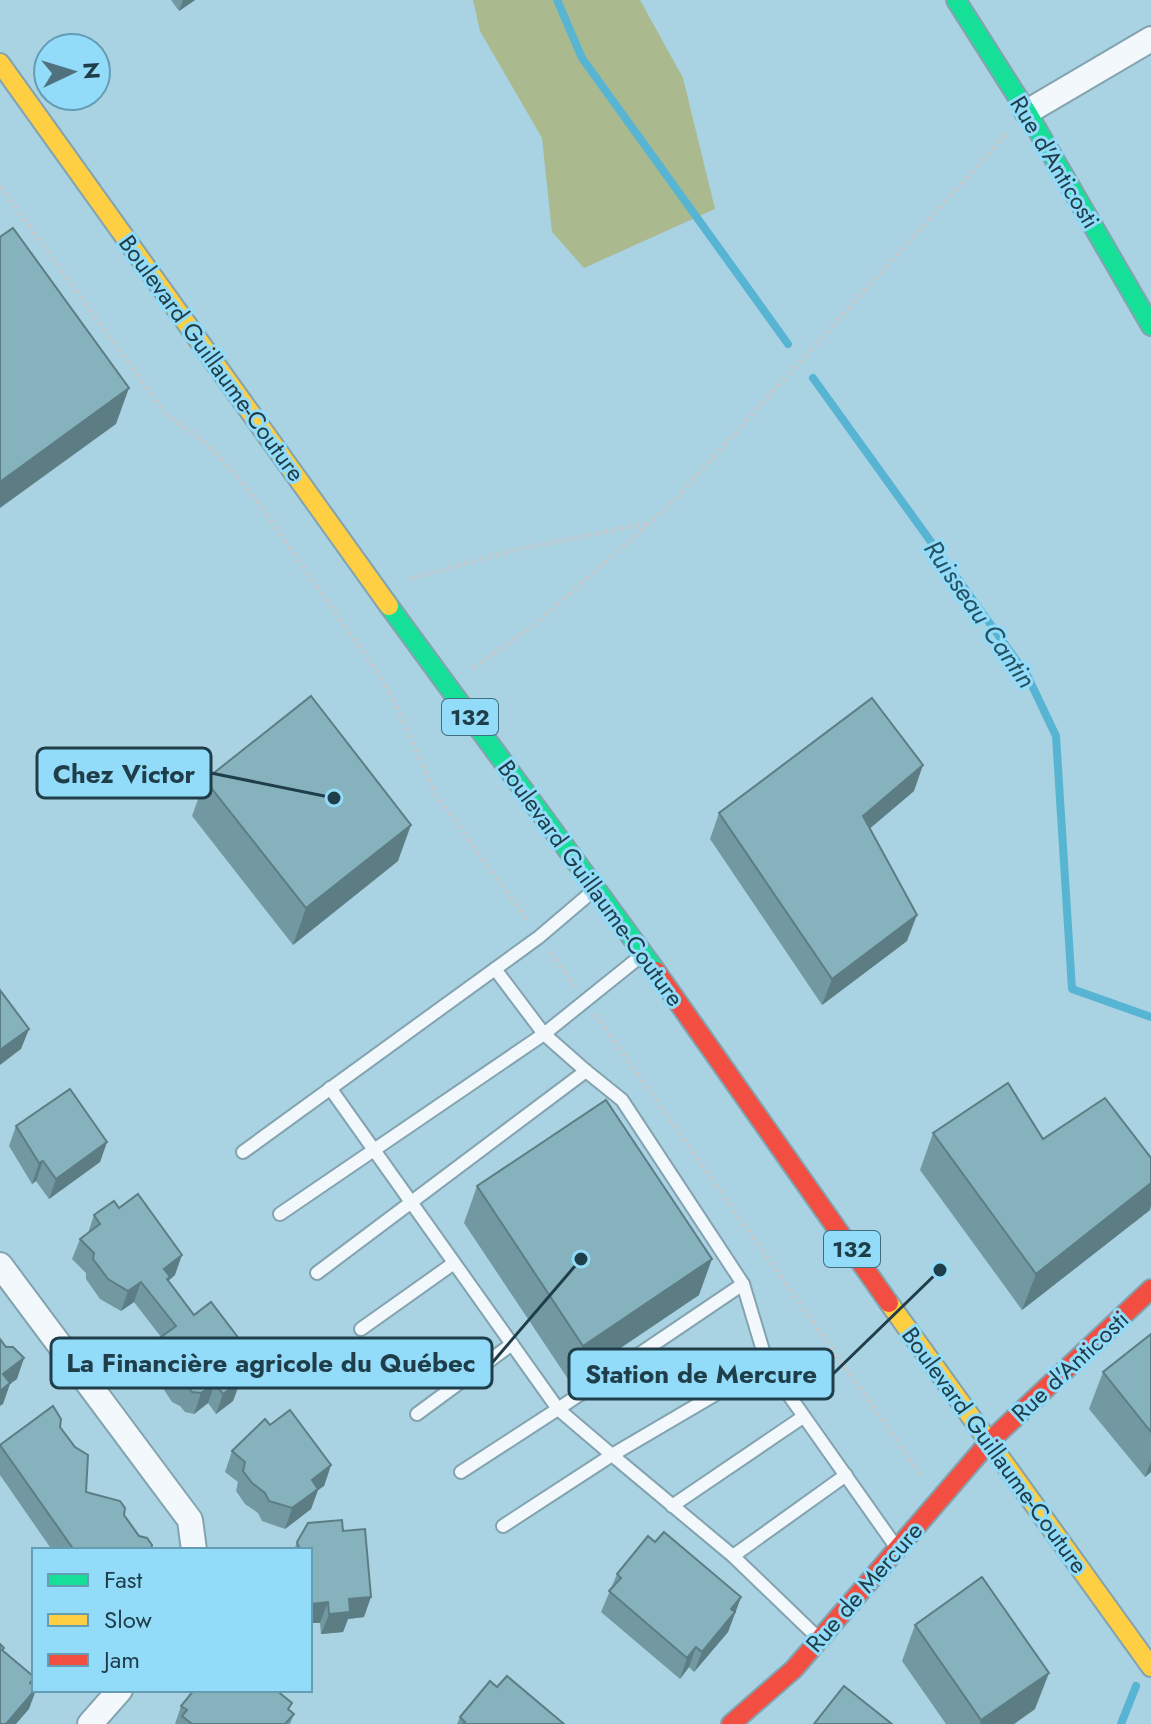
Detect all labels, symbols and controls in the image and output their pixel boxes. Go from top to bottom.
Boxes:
north arrow [32,32,112,112]
text: N [75,61,109,80]
street label: Rue d'Anticosti [1002,89,1108,235]
street label: Boulevard Guillaume-Couture [110,227,314,489]
water label: Ruisseau Cantin [915,532,1045,696]
road number: 132 [442,699,498,735]
callout: Chez Victor [37,748,211,798]
street label: Boulevard Guillaume-Couture [489,752,693,1014]
text: Chez Victor [53,755,195,793]
road number: 132 [824,1231,880,1267]
street label: Rue d'Anticosti [1003,1302,1137,1430]
street label: Boulevard Guillaume-Couture [893,1319,1097,1581]
callout: La Financière agricole du Québec [51,1338,492,1388]
text: La Financière agricole du Québec [66,1344,476,1382]
callout: Station de Mercure [569,1349,833,1399]
text: Station de Mercure [585,1355,817,1393]
street label: Rue de Mercure [797,1514,931,1660]
legend [32,1548,312,1692]
text: Fast [104,1562,142,1597]
text: Slow [104,1602,152,1637]
text: Jam [101,1642,140,1677]

